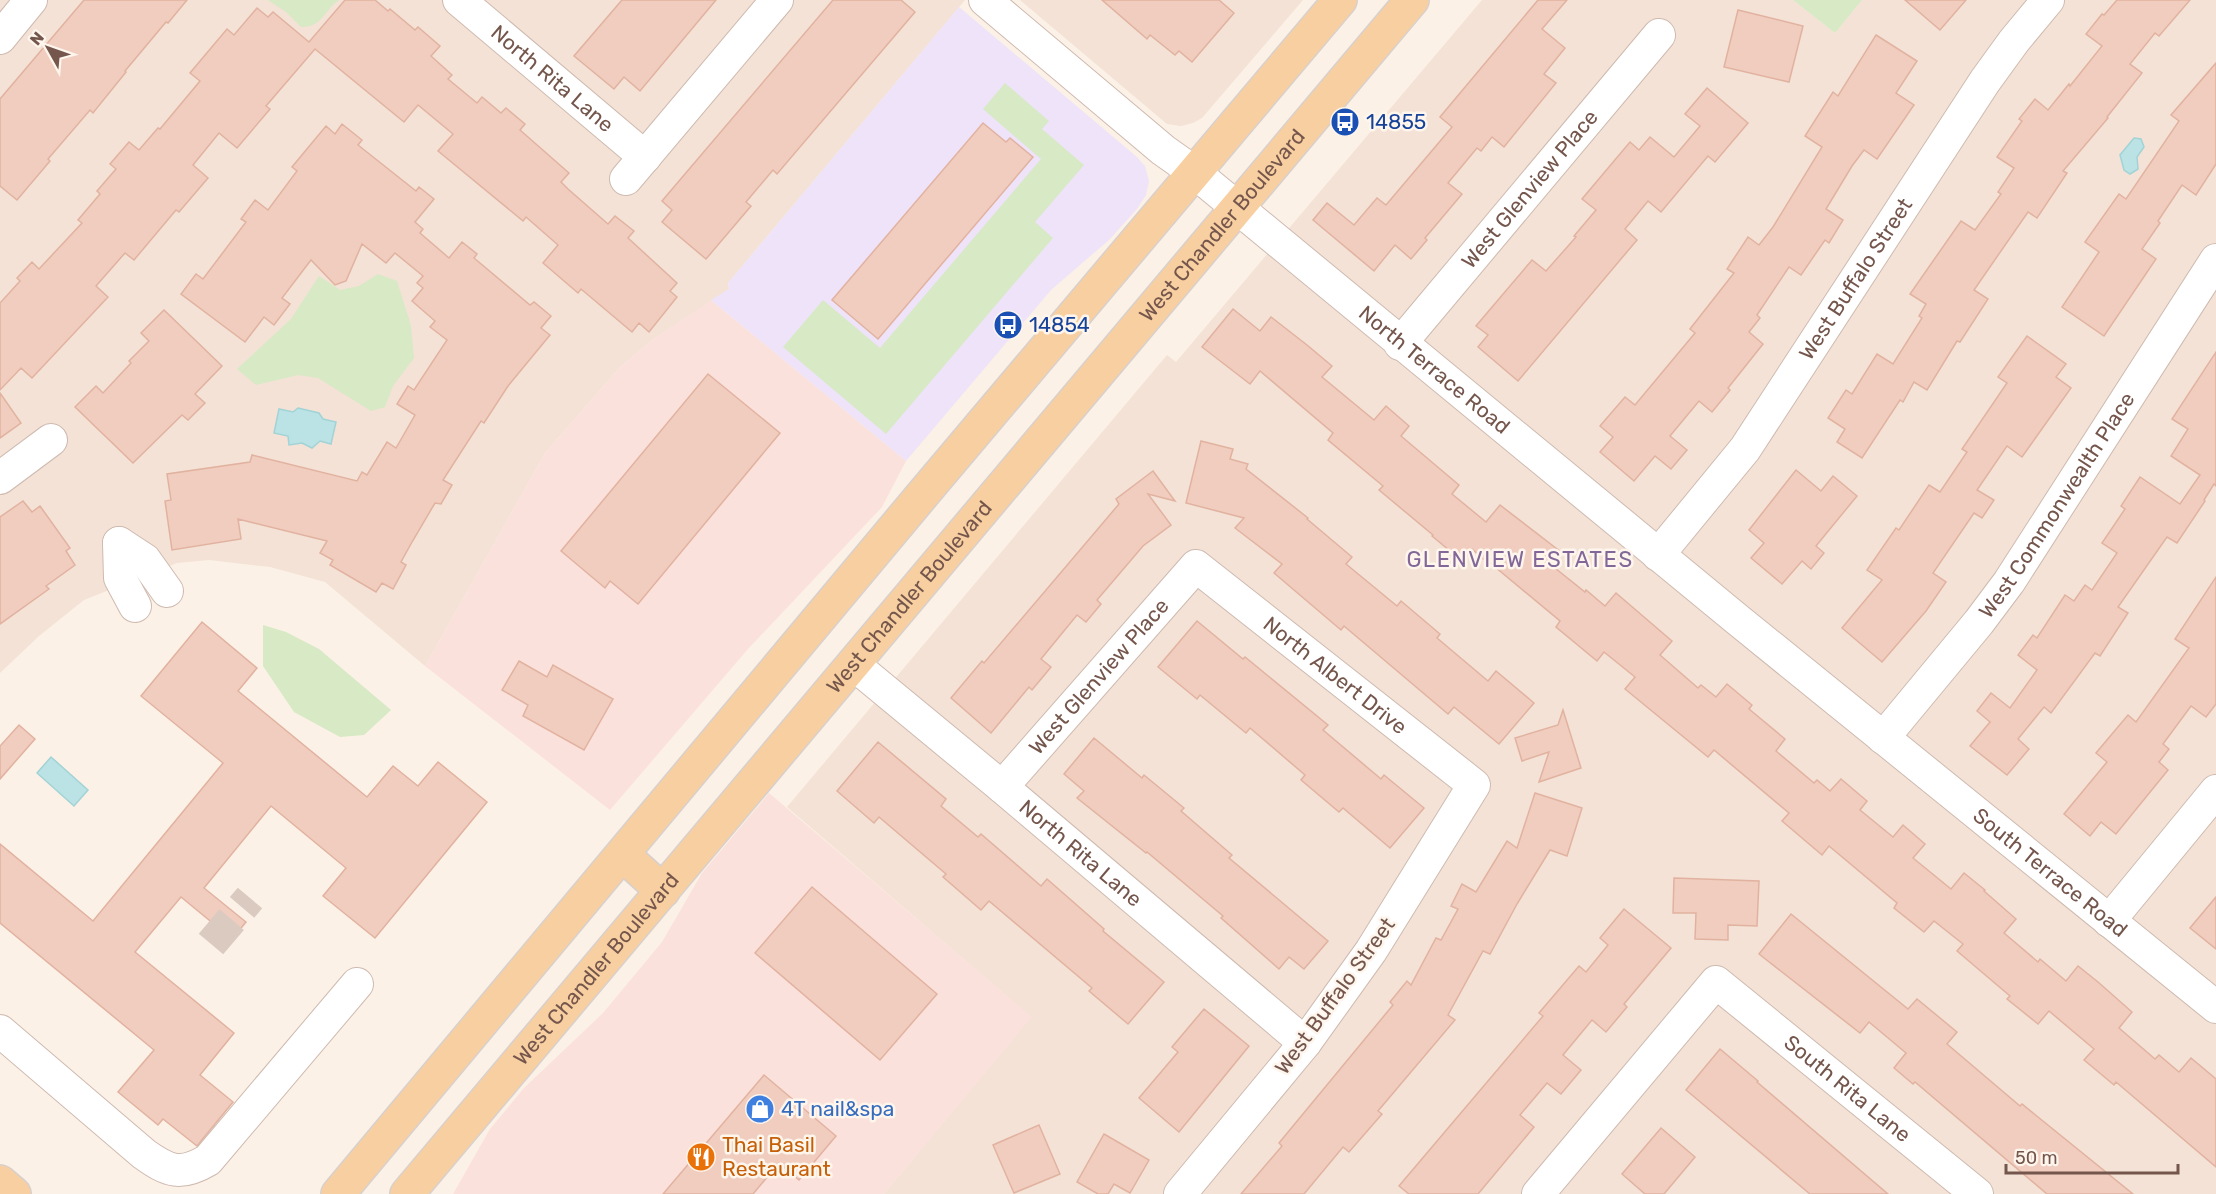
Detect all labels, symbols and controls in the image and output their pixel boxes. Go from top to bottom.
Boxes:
north arrow [18,18,78,78]
street label: North Rita Lane [486,20,619,137]
text: N [26,28,48,49]
street label: West Glenview Place [1456,105,1603,273]
bus stop icon: 14855 [1329,106,1361,138]
place label: 14855 [1366,109,1426,134]
street label: West Chandler Boulevard [1134,124,1310,326]
street label: West Buffalo Street [1794,193,1917,364]
street label: North Terrace Road [1354,300,1515,439]
bus stop icon: 14854 [992,309,1024,341]
place label: 14854 [1029,312,1090,337]
street label: West Commonwealth Place [1973,387,2140,623]
street label: West Chandler Boulevard [821,496,997,698]
district label: GLENVIEW ESTATES [1406,546,1634,573]
street label: West Glenview Place [1024,593,1174,759]
street label: North Albert Drive [1259,611,1412,739]
street label: North Rita Lane [1014,794,1147,912]
street label: South Terrace Road [1968,802,2132,942]
street label: West Chandler Boulevard [508,867,684,1070]
street label: West Buffalo Street [1269,912,1400,1079]
street label: South Rita Lane [1779,1029,1916,1147]
shop icon: 4T nail&spa [744,1093,776,1125]
place label: 4T nail&spa [781,1096,894,1121]
place label: Thai Basil Restaurant [722,1132,831,1181]
scale bar [2006,1137,2178,1175]
restaurant icon: Thai Basil Restaurant [685,1141,717,1173]
text: 50 m [2015,1147,2058,1169]

